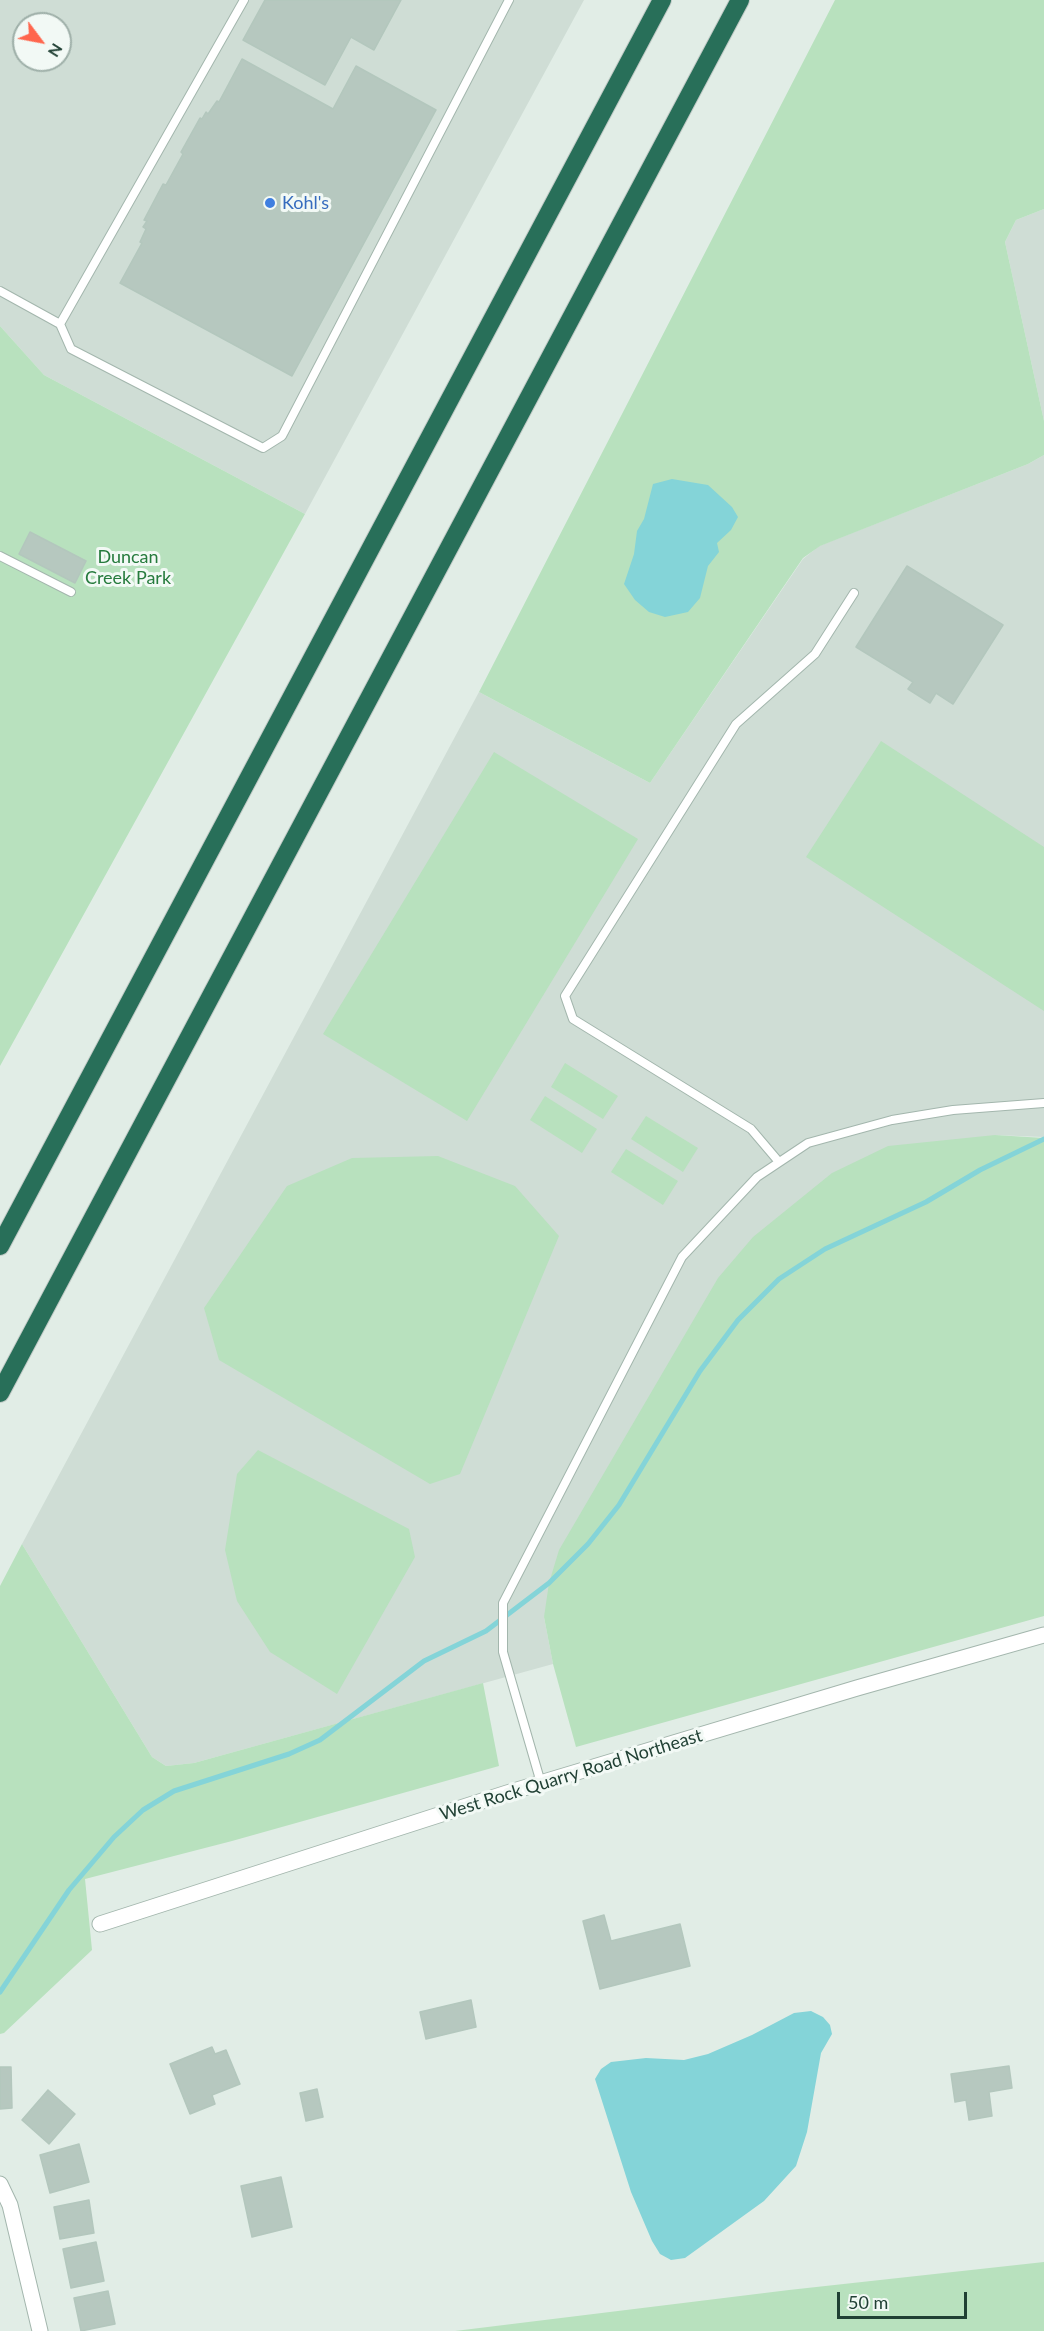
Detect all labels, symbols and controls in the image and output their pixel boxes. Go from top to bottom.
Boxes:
north arrow [12,12,72,72]
text: N [45,40,67,61]
place label: Kohl's [282,192,329,214]
marker: Kohl's [263,196,277,210]
park label: Duncan Creek Park [85,546,171,588]
street label: West Rock Quarry Road Northeast [437,1725,705,1825]
scale bar [840,2280,970,2318]
text: 50 m [848,2291,888,2313]

